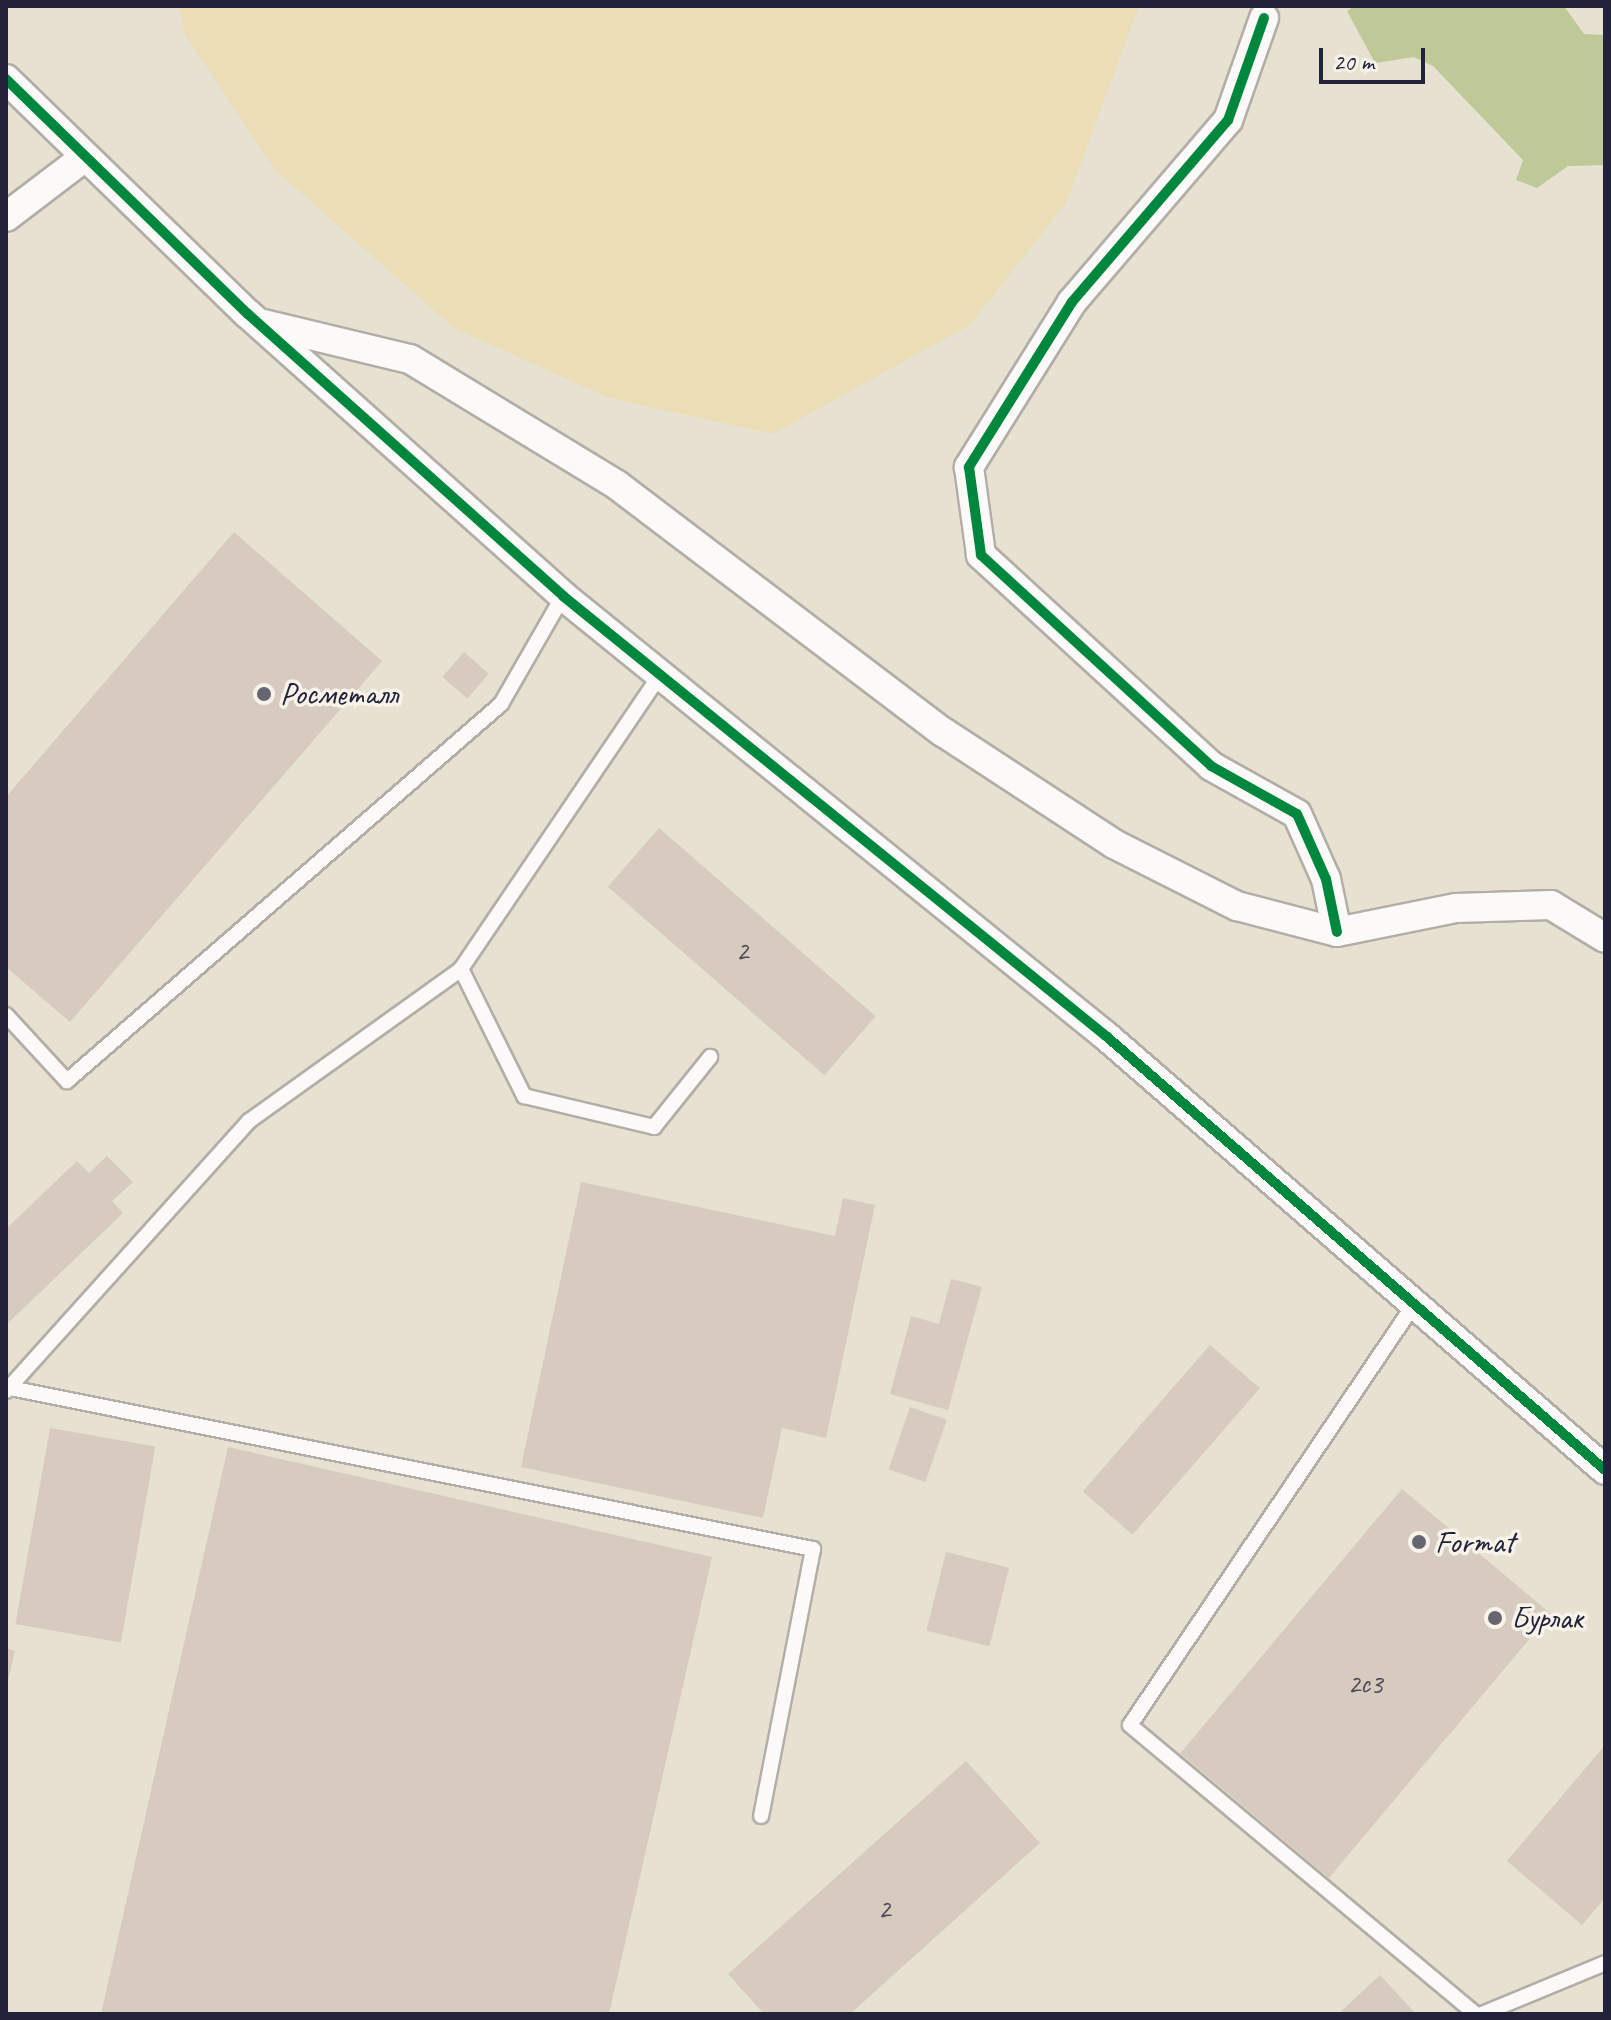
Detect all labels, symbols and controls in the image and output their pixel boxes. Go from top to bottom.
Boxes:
scale bar [1323,32,1429,82]
text: 20 m [1333,47,1374,77]
place label: Росметалл [280,675,398,713]
marker: Росметалл [255,685,273,703]
house number: 2 [736,934,748,968]
place label: Format [1435,1523,1515,1561]
marker: Format [1410,1533,1428,1551]
place label: Бурлак [1511,1599,1583,1637]
marker: Бурлак [1486,1609,1504,1627]
house number: 2с3 [1347,1667,1383,1701]
house number: 2 [878,1892,890,1926]

